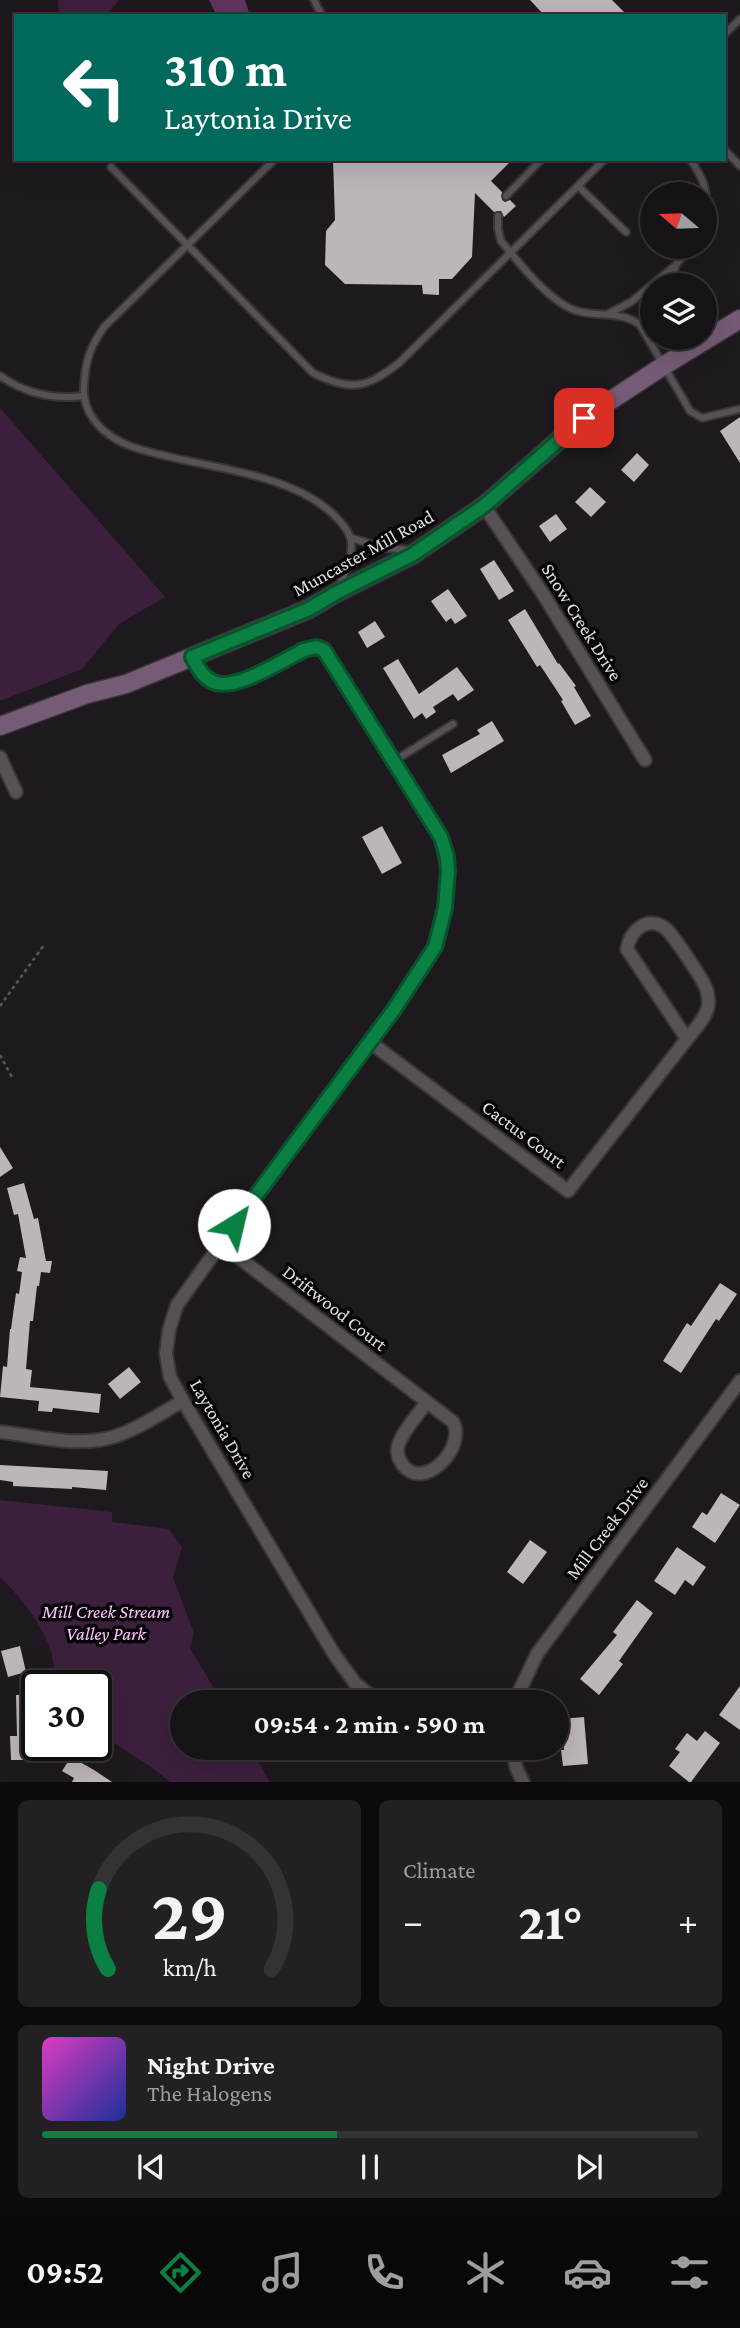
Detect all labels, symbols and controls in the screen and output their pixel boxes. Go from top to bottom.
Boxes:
icon: left [49,42,140,133]
text: 310 m [164,42,287,97]
text: Laytonia Drive [164,100,352,136]
north arrow [640,182,718,259]
map controls [640,182,717,350]
button: layers [640,273,717,350]
pin [554,388,614,448]
icon: arrive [565,399,603,437]
street label: Muncaster Mill Road [289,506,437,600]
street label: Snow Creek Drive [538,560,626,684]
street label: Cactus Court [478,1096,570,1173]
position arrow [197,1188,271,1262]
street label: Driftwood Court [279,1261,392,1356]
street label: Laytonia Drive [186,1375,260,1483]
street label: Mill Creek Drive [562,1473,652,1583]
park label: Mill Creek Stream Valley Park [41,1601,170,1644]
speed limit sign: 30 [21,1670,112,1761]
text: 09:54 · 2 min · 590 m [254,1710,485,1739]
text: Climate [403,1857,475,1883]
text: 29 [151,1875,228,1956]
text: 21° [518,1892,583,1950]
text: − [403,1900,423,1942]
text: + [678,1900,698,1942]
text: km/h [163,1954,216,1981]
text: Night Drive [147,2051,275,2080]
text: The Halogens [147,2080,272,2106]
icon: previous [132,2148,170,2186]
icon: pause [351,2148,389,2186]
icon: next [570,2148,608,2186]
icon: directions [156,2248,205,2297]
icon: music [258,2248,307,2297]
icon: phone [360,2248,409,2297]
icon: climate [461,2248,510,2297]
icon: car [563,2248,612,2297]
icon: filters [665,2248,714,2297]
text: 09:52 [26,2254,104,2290]

